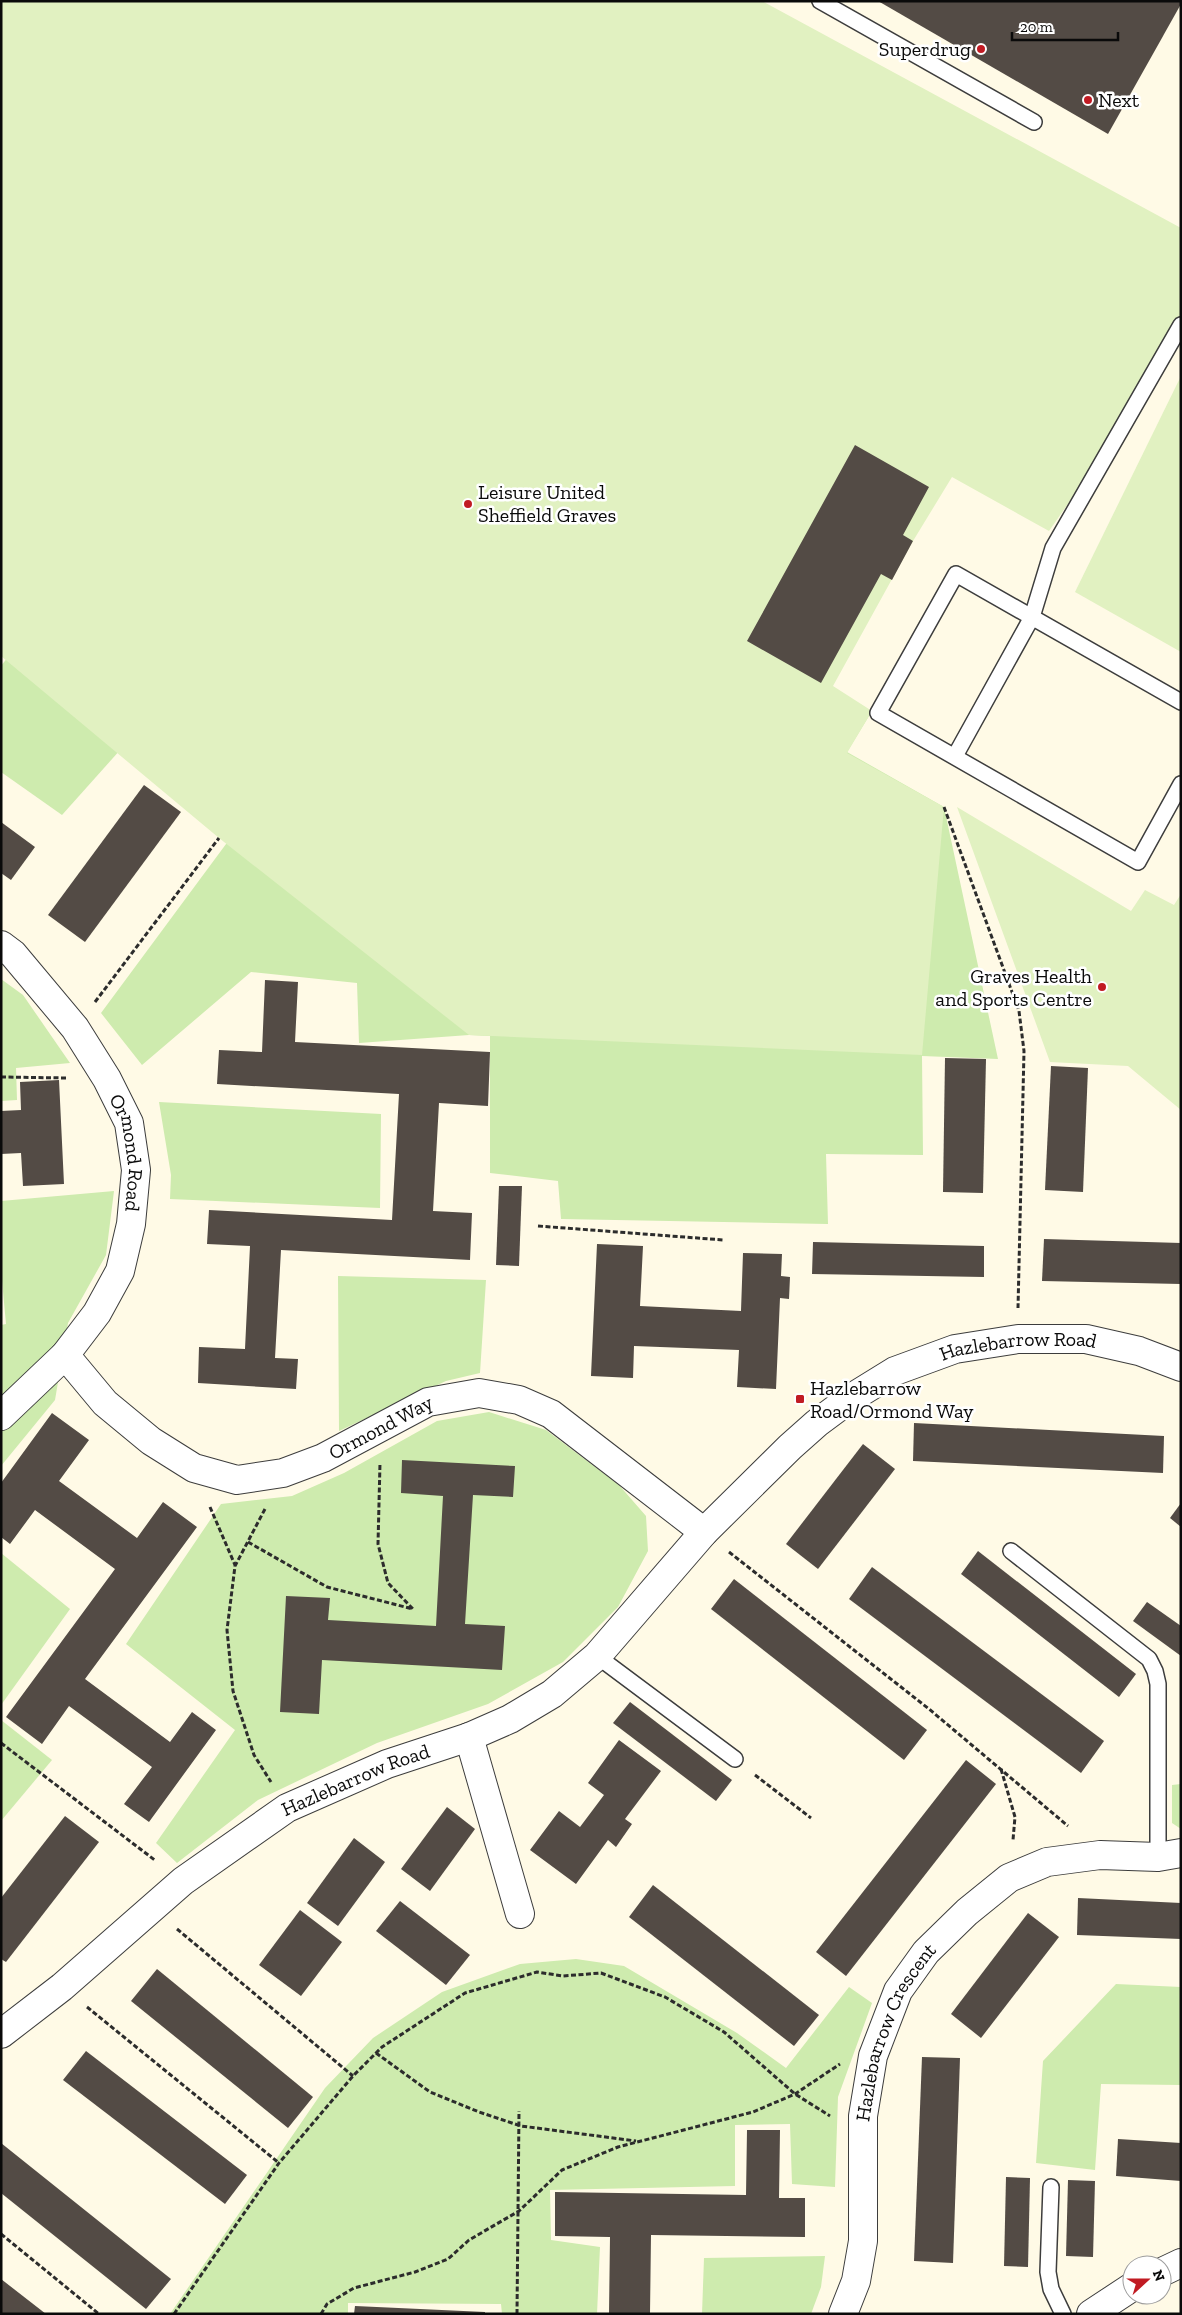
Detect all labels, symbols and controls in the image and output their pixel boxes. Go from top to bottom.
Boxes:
scale bar [1012,10,1118,42]
text: 20 m [1020,18,1053,36]
place label: Superdrug [879,37,971,61]
marker: Superdrug [975,43,987,55]
place label: Next [1098,88,1140,112]
marker: Next [1082,94,1094,106]
place label: Leisure United Sheffield Graves [478,480,616,527]
marker: Leisure United Sheffield Graves [462,498,474,510]
place label: Graves Health and Sports Centre [935,964,1093,1011]
marker: Graves Health and Sports Centre [1096,981,1108,993]
street label: Ormond Road [104,1090,148,1213]
street label: Hazlebarrow Road [936,1327,1099,1366]
place label: Hazlebarrow Road/Ormond Way [810,1376,974,1423]
street label: Ormond Way [324,1390,437,1465]
marker: Hazlebarrow Road/Ormond Way [794,1393,806,1405]
street label: Hazlebarrow Road [278,1739,433,1821]
street label: Hazlebarrow Crescent [850,1937,941,2123]
north arrow [1122,2255,1172,2305]
text: N [1149,2268,1169,2284]

